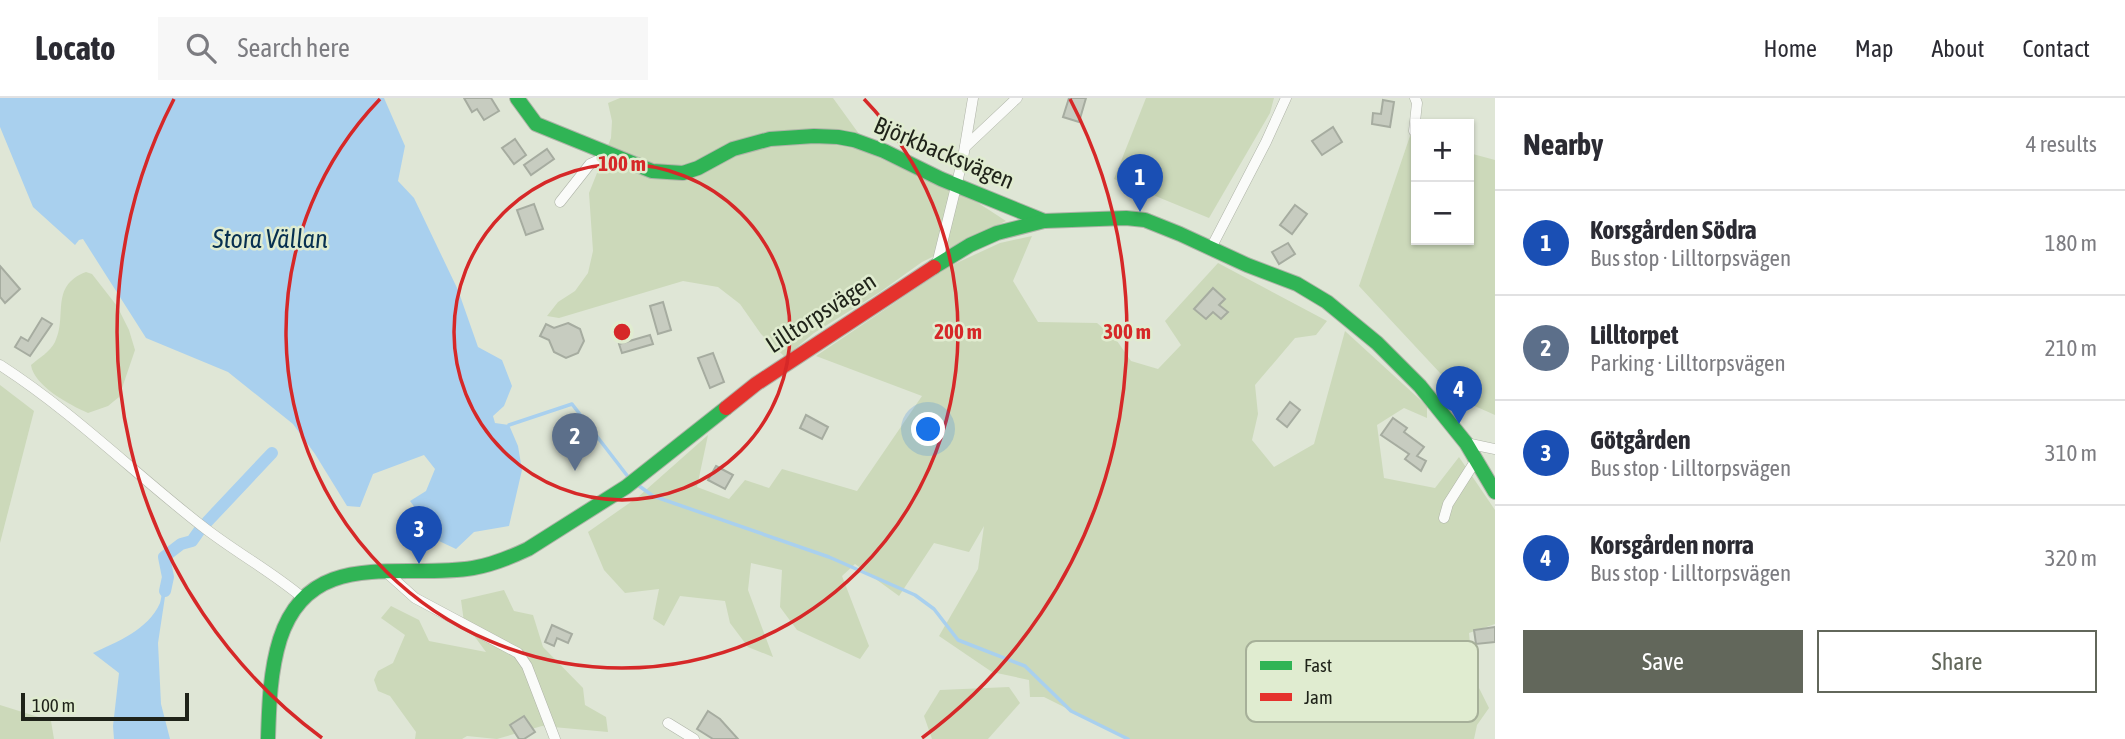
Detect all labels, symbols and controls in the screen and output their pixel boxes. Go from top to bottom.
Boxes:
search box [158,17,648,80]
text: Locato [35,29,116,67]
icon: search [182,29,220,67]
text: Search here [238,33,350,63]
text: Home [1763,35,1817,62]
text: Map [1855,35,1893,62]
text: About [1931,35,1984,62]
text: Contact [2022,35,2090,62]
street label: Björkbacksvägen [870,111,1018,194]
map controls [1411,119,1474,245]
button: + [1411,119,1474,182]
text: Nearby [1523,127,1603,161]
text: 4 results [2026,131,2097,157]
text: 100 m [598,151,646,175]
pin: 1 [1117,154,1163,212]
button: − [1411,182,1474,245]
text: Korsgården Södra [1590,215,1757,245]
water label: Stora Vällan [211,224,328,254]
text: 1 [1541,230,1551,256]
text: 180 m [2045,230,2097,256]
text: Bus stop · Lilltorpsvägen [1590,245,1791,271]
street label: Lilltorpsvägen [761,267,881,358]
text: 200 m [934,319,982,343]
text: 300 m [1103,319,1151,343]
centre of rings [610,320,634,344]
text: Lilltorpet [1590,320,1679,350]
text: 2 [1541,335,1551,361]
text: 210 m [2045,335,2097,361]
text: Parking · Lilltorpsvägen [1590,350,1786,376]
pin: 4 [1436,366,1482,424]
your location [911,412,945,446]
pin: 2 [552,413,598,471]
text: Götgården [1590,425,1691,455]
text: 3 [1541,440,1551,466]
text: 310 m [2045,440,2097,466]
text: Bus stop · Lilltorpsvägen [1590,455,1791,481]
pin: 3 [396,506,442,564]
text: Korsgården norra [1590,530,1754,560]
text: 4 [1541,545,1551,571]
text: 320 m [2045,545,2097,571]
text: Bus stop · Lilltorpsvägen [1590,560,1791,586]
button: Save [1523,630,1803,693]
button: Share [1817,630,2097,693]
legend [1246,641,1478,722]
text: Fast [1304,654,1332,676]
text: Jam [1304,686,1333,708]
scale bar [21,690,189,722]
text: 100 m [32,694,75,716]

